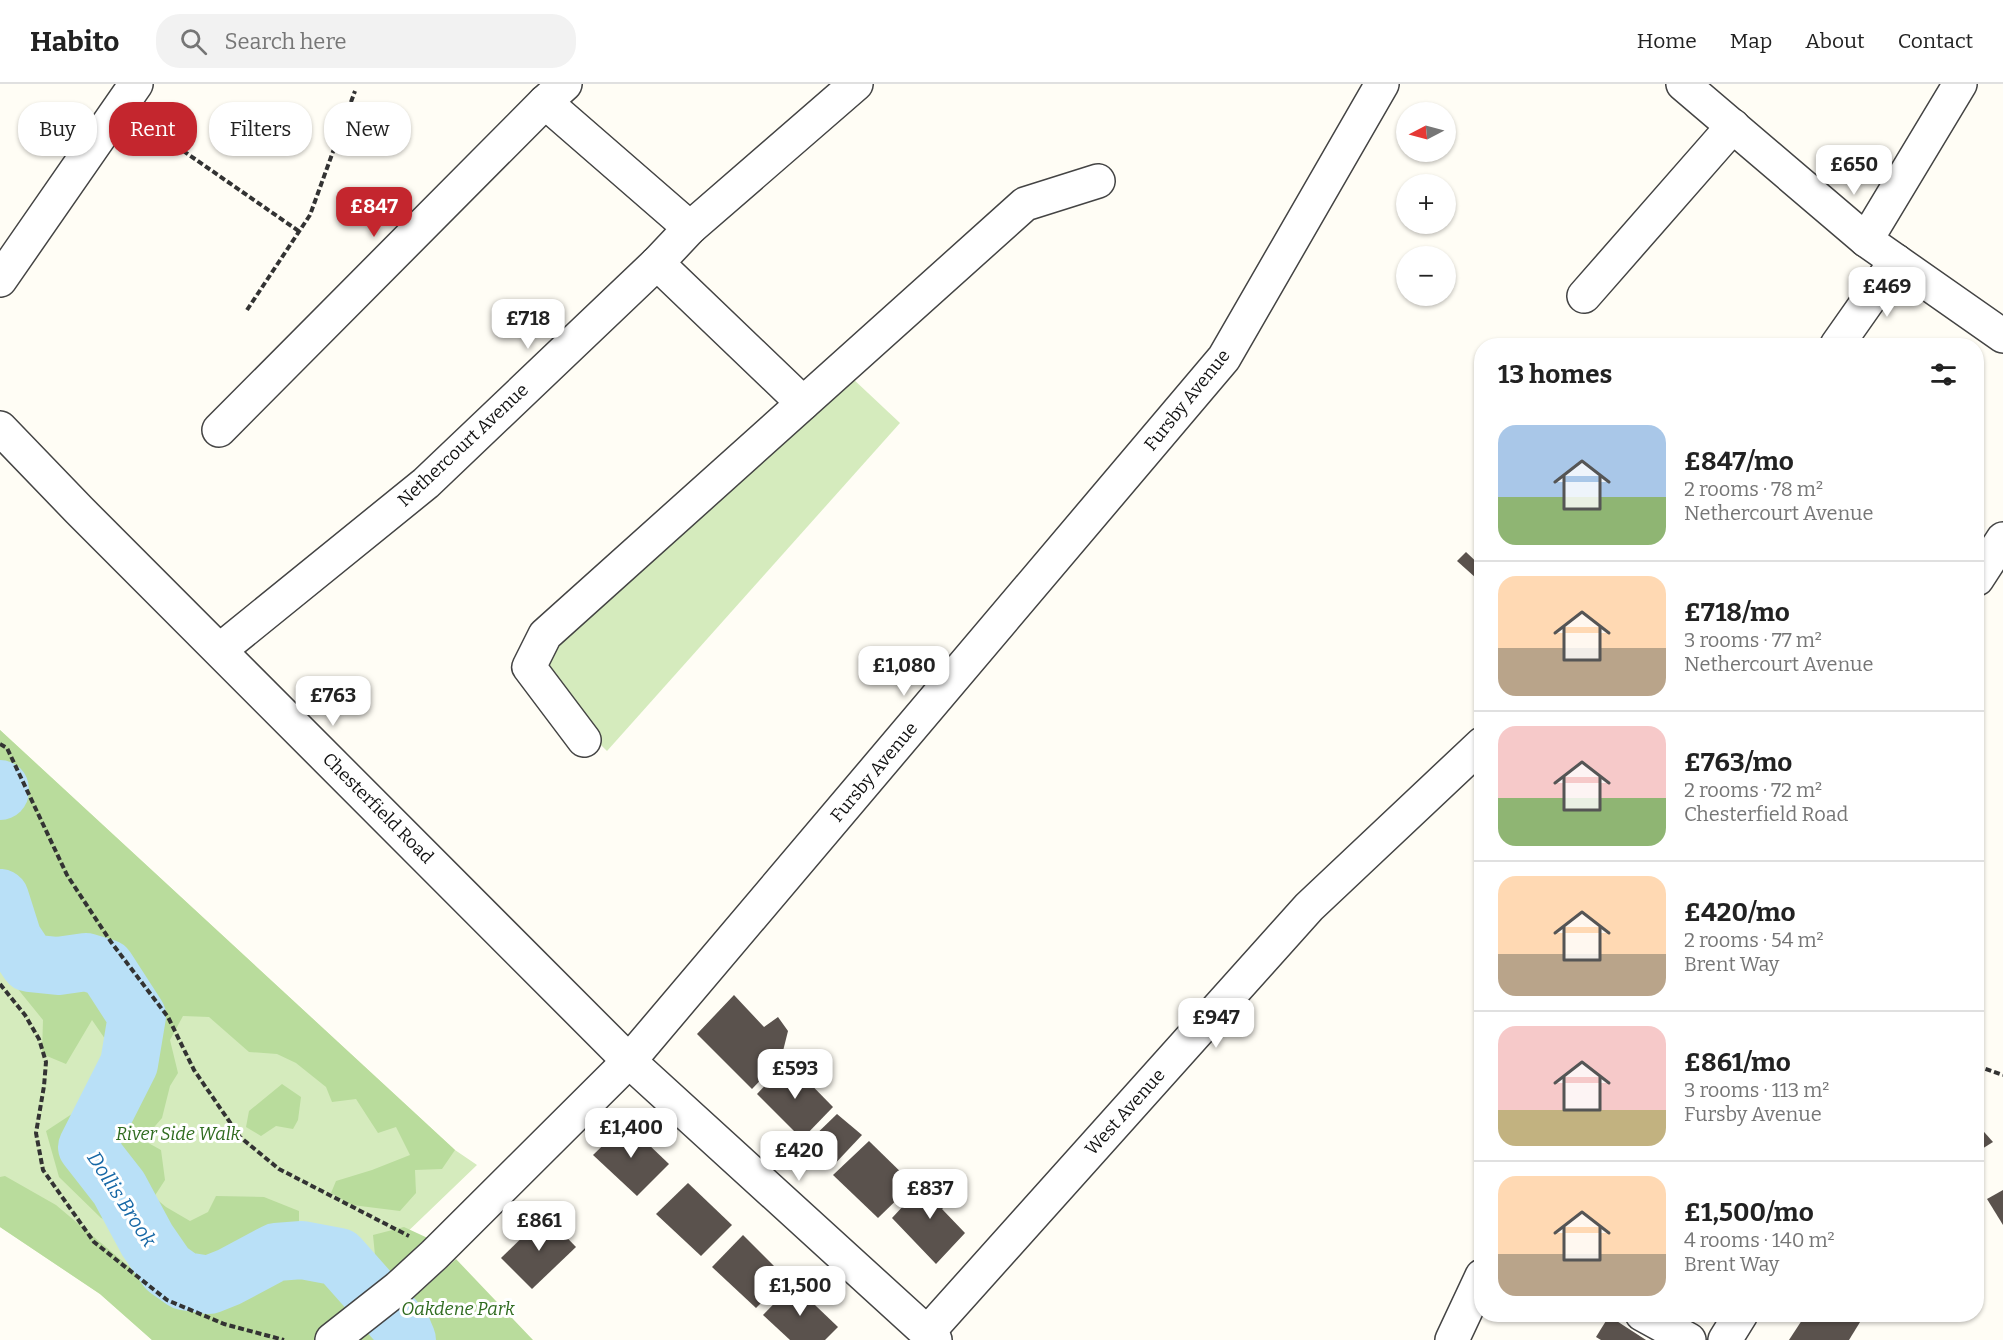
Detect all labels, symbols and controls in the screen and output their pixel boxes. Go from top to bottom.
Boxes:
search box [156,14,576,68]
text: Habito [30,25,120,58]
icon: search [177,25,210,58]
text: Search here [225,28,347,55]
text: Home [1637,28,1697,54]
text: Map [1730,28,1772,54]
text: About [1805,28,1865,54]
text: Contact [1898,28,1973,54]
chip: Buy [18,102,97,156]
chip: Rent [109,102,197,156]
chip: Filters [209,102,312,156]
chip: New [324,102,411,156]
north arrow [1396,102,1456,162]
map controls [1396,102,1456,306]
pin: £650 [1818,145,1890,196]
text: £650 [1830,152,1878,176]
button: + [1396,174,1456,234]
pin: £847 [338,187,410,238]
text: £847 [350,194,398,218]
button: − [1396,246,1456,306]
pin: £469 [1851,267,1923,318]
text: £469 [1863,274,1911,298]
pin: £718 [492,299,564,350]
text: £718 [506,306,550,330]
street label: Fursby Avenue [1139,345,1235,455]
icon: filters [1927,358,1960,391]
text: 13 homes [1498,359,1612,390]
street label: Nethercourt Avenue [393,379,533,511]
text: £847/mo [1684,446,1794,477]
icon: home [1546,449,1618,521]
text: 2 rooms · 78 m² [1684,477,1823,501]
text: Nethercourt Avenue [1684,501,1873,525]
text: £718/mo [1684,597,1790,628]
icon: home [1546,600,1618,672]
text: 3 rooms · 77 m² [1684,628,1822,652]
pin: £1,080 [855,646,953,697]
text: Nethercourt Avenue [1684,652,1873,676]
text: £1,080 [872,653,936,677]
pin: £763 [297,676,369,727]
text: £763 [310,683,356,707]
street label: Fursby Avenue [826,717,922,827]
text: £763/mo [1684,747,1792,778]
street label: Chesterfield Road [318,748,438,868]
icon: home [1546,750,1618,822]
text: 2 rooms · 72 m² [1684,778,1822,802]
text: Chesterfield Road [1684,802,1848,826]
text: £420/mo [1684,897,1796,928]
icon: home [1546,900,1618,972]
text: 2 rooms · 54 m² [1684,928,1824,952]
text: Brent Way [1684,952,1779,976]
pin: £947 [1180,998,1252,1049]
text: £947 [1192,1005,1240,1029]
text: £861/mo [1684,1047,1791,1078]
pin: £593 [759,1049,831,1100]
icon: home [1546,1050,1618,1122]
text: £593 [772,1056,818,1080]
street label: West Avenue [1080,1064,1170,1160]
text: 3 rooms · 113 m² [1684,1078,1829,1102]
text: Fursby Avenue [1684,1102,1822,1126]
pin: £1,400 [582,1108,680,1159]
text: £1,400 [599,1115,663,1139]
park label: River Side Walk [116,1123,241,1145]
pin: £420 [763,1131,835,1182]
text: £420 [774,1138,824,1162]
water label: Dollis Brook [82,1147,162,1251]
pin: £837 [894,1169,966,1220]
text: £837 [906,1176,954,1200]
text: £1,500/mo [1684,1197,1814,1228]
icon: home [1546,1200,1618,1272]
pin: £861 [503,1201,575,1252]
text: £861 [516,1208,562,1232]
text: 4 rooms · 140 m² [1684,1228,1835,1252]
text: Brent Way [1684,1252,1779,1276]
pin: £1,500 [751,1266,849,1317]
text: £1,500 [768,1273,832,1297]
park label: Oakdene Park [401,1298,515,1320]

